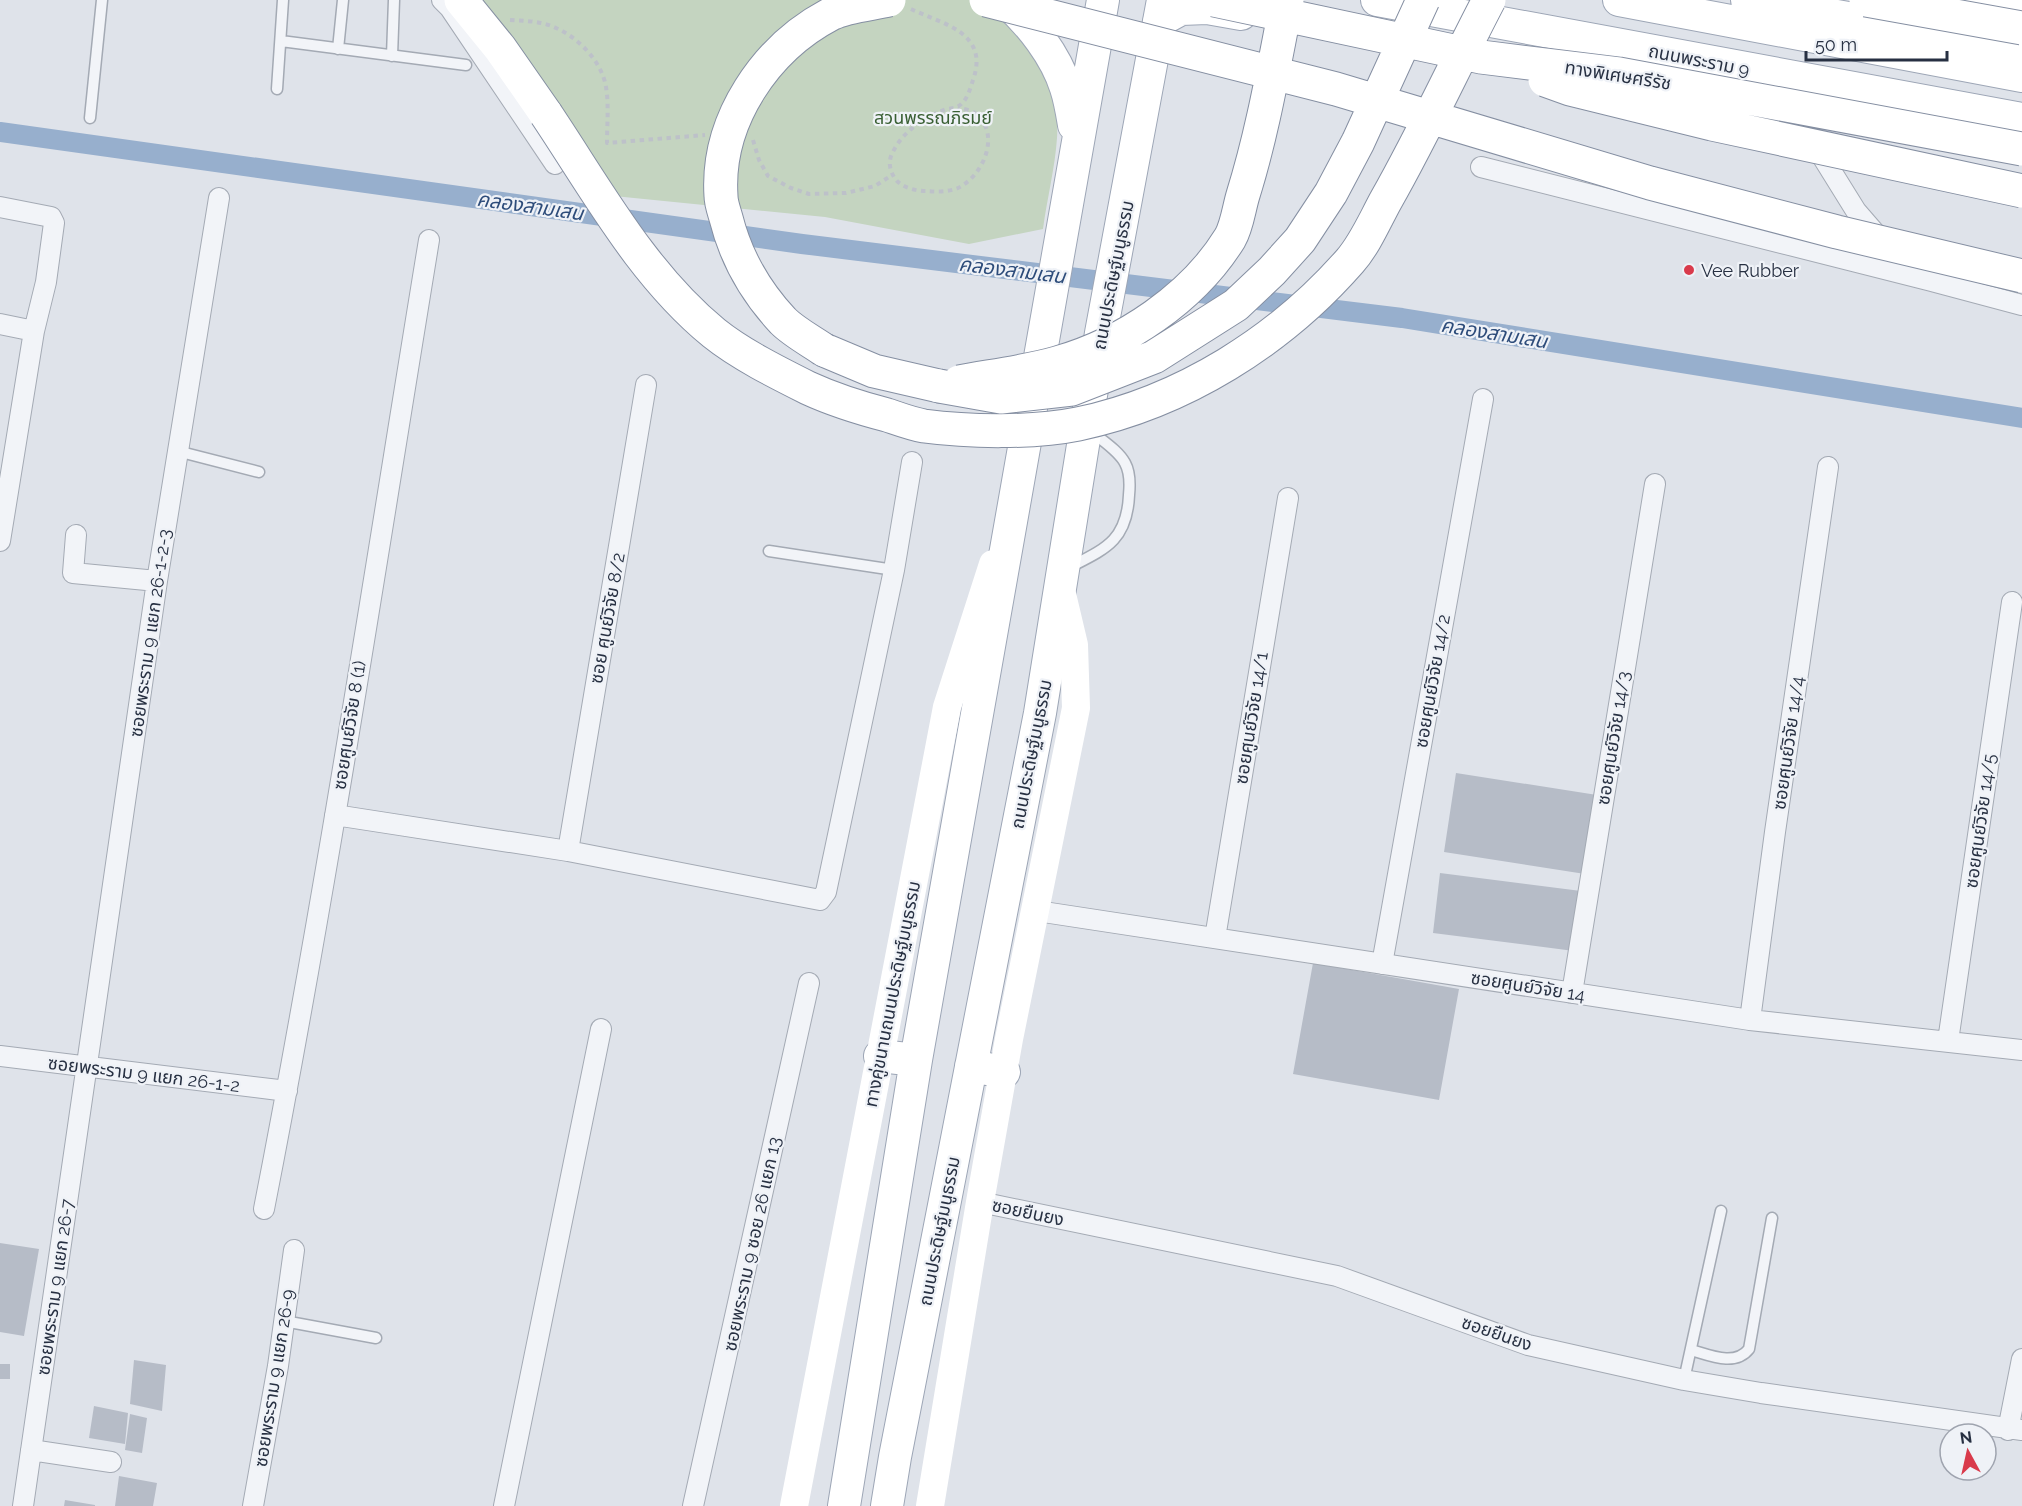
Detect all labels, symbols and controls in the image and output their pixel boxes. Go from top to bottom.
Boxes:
scale bar [1806,24,1947,62]
text: 50 m [1815,34,1857,55]
street label: ถนนพระราม 9 [1647,40,1751,80]
street label: ทางพิเศษศรีรัช [1563,56,1673,94]
park label: สวนพรรณภิรมย์ [874,107,992,128]
water label: คลองสามเสน [475,187,586,226]
street label: ถนนประดิษฐ์มนูธรรม [1088,199,1140,352]
water label: คลองสามเสน [957,252,1068,289]
place label: Vee Rubber [1701,260,1800,281]
marker: Vee Rubber [1682,263,1696,277]
water label: คลองสามเสน [1439,313,1551,354]
street label: ซอยพระราม 9 แยก 26-1-2-3 [125,528,175,738]
street label: ซอย ศูนย์วิจัย 8/2 [585,551,631,686]
street label: ซอยศูนย์วิจัย 14/2 [1410,613,1456,750]
street label: ซอยศูนย์วิจัย 14/1 [1230,650,1274,786]
street label: ซอยศูนย์วิจัย 8 (1) [328,659,372,791]
street label: ซอยศูนย์วิจัย 14/3 [1592,670,1636,807]
street label: ซอยศูนย์วิจัย 14/4 [1768,675,1810,811]
street label: ถนนประดิษฐ์มนูธรรม [1006,678,1058,831]
street label: ซอยศูนย์วิจัย 14/5 [1960,752,2002,890]
street label: ทางคู่ขนานถนนประดิษฐ์มนูธรรม [860,879,926,1109]
street label: ซอยศูนย์วิจัย 14 [1469,967,1587,1007]
street label: ซอยพระราม 9 แยก 26-1-2 [47,1052,241,1096]
street label: ซอยพระราม 9 ซอย 26 แยก 13 [719,1135,785,1353]
street label: ถนนประดิษฐ์มนูธรรม [914,1155,966,1308]
street label: ซอยยืนยง [990,1194,1066,1230]
street label: ซอยพระราม 9 แยก 26-7 [32,1197,78,1377]
street label: ซอยพระราม 9 แยก 26-9 [250,1288,298,1468]
street label: ซอยยืนยง [1459,1311,1535,1355]
north arrow [1938,1422,1998,1482]
text: N [1959,1427,1973,1448]

